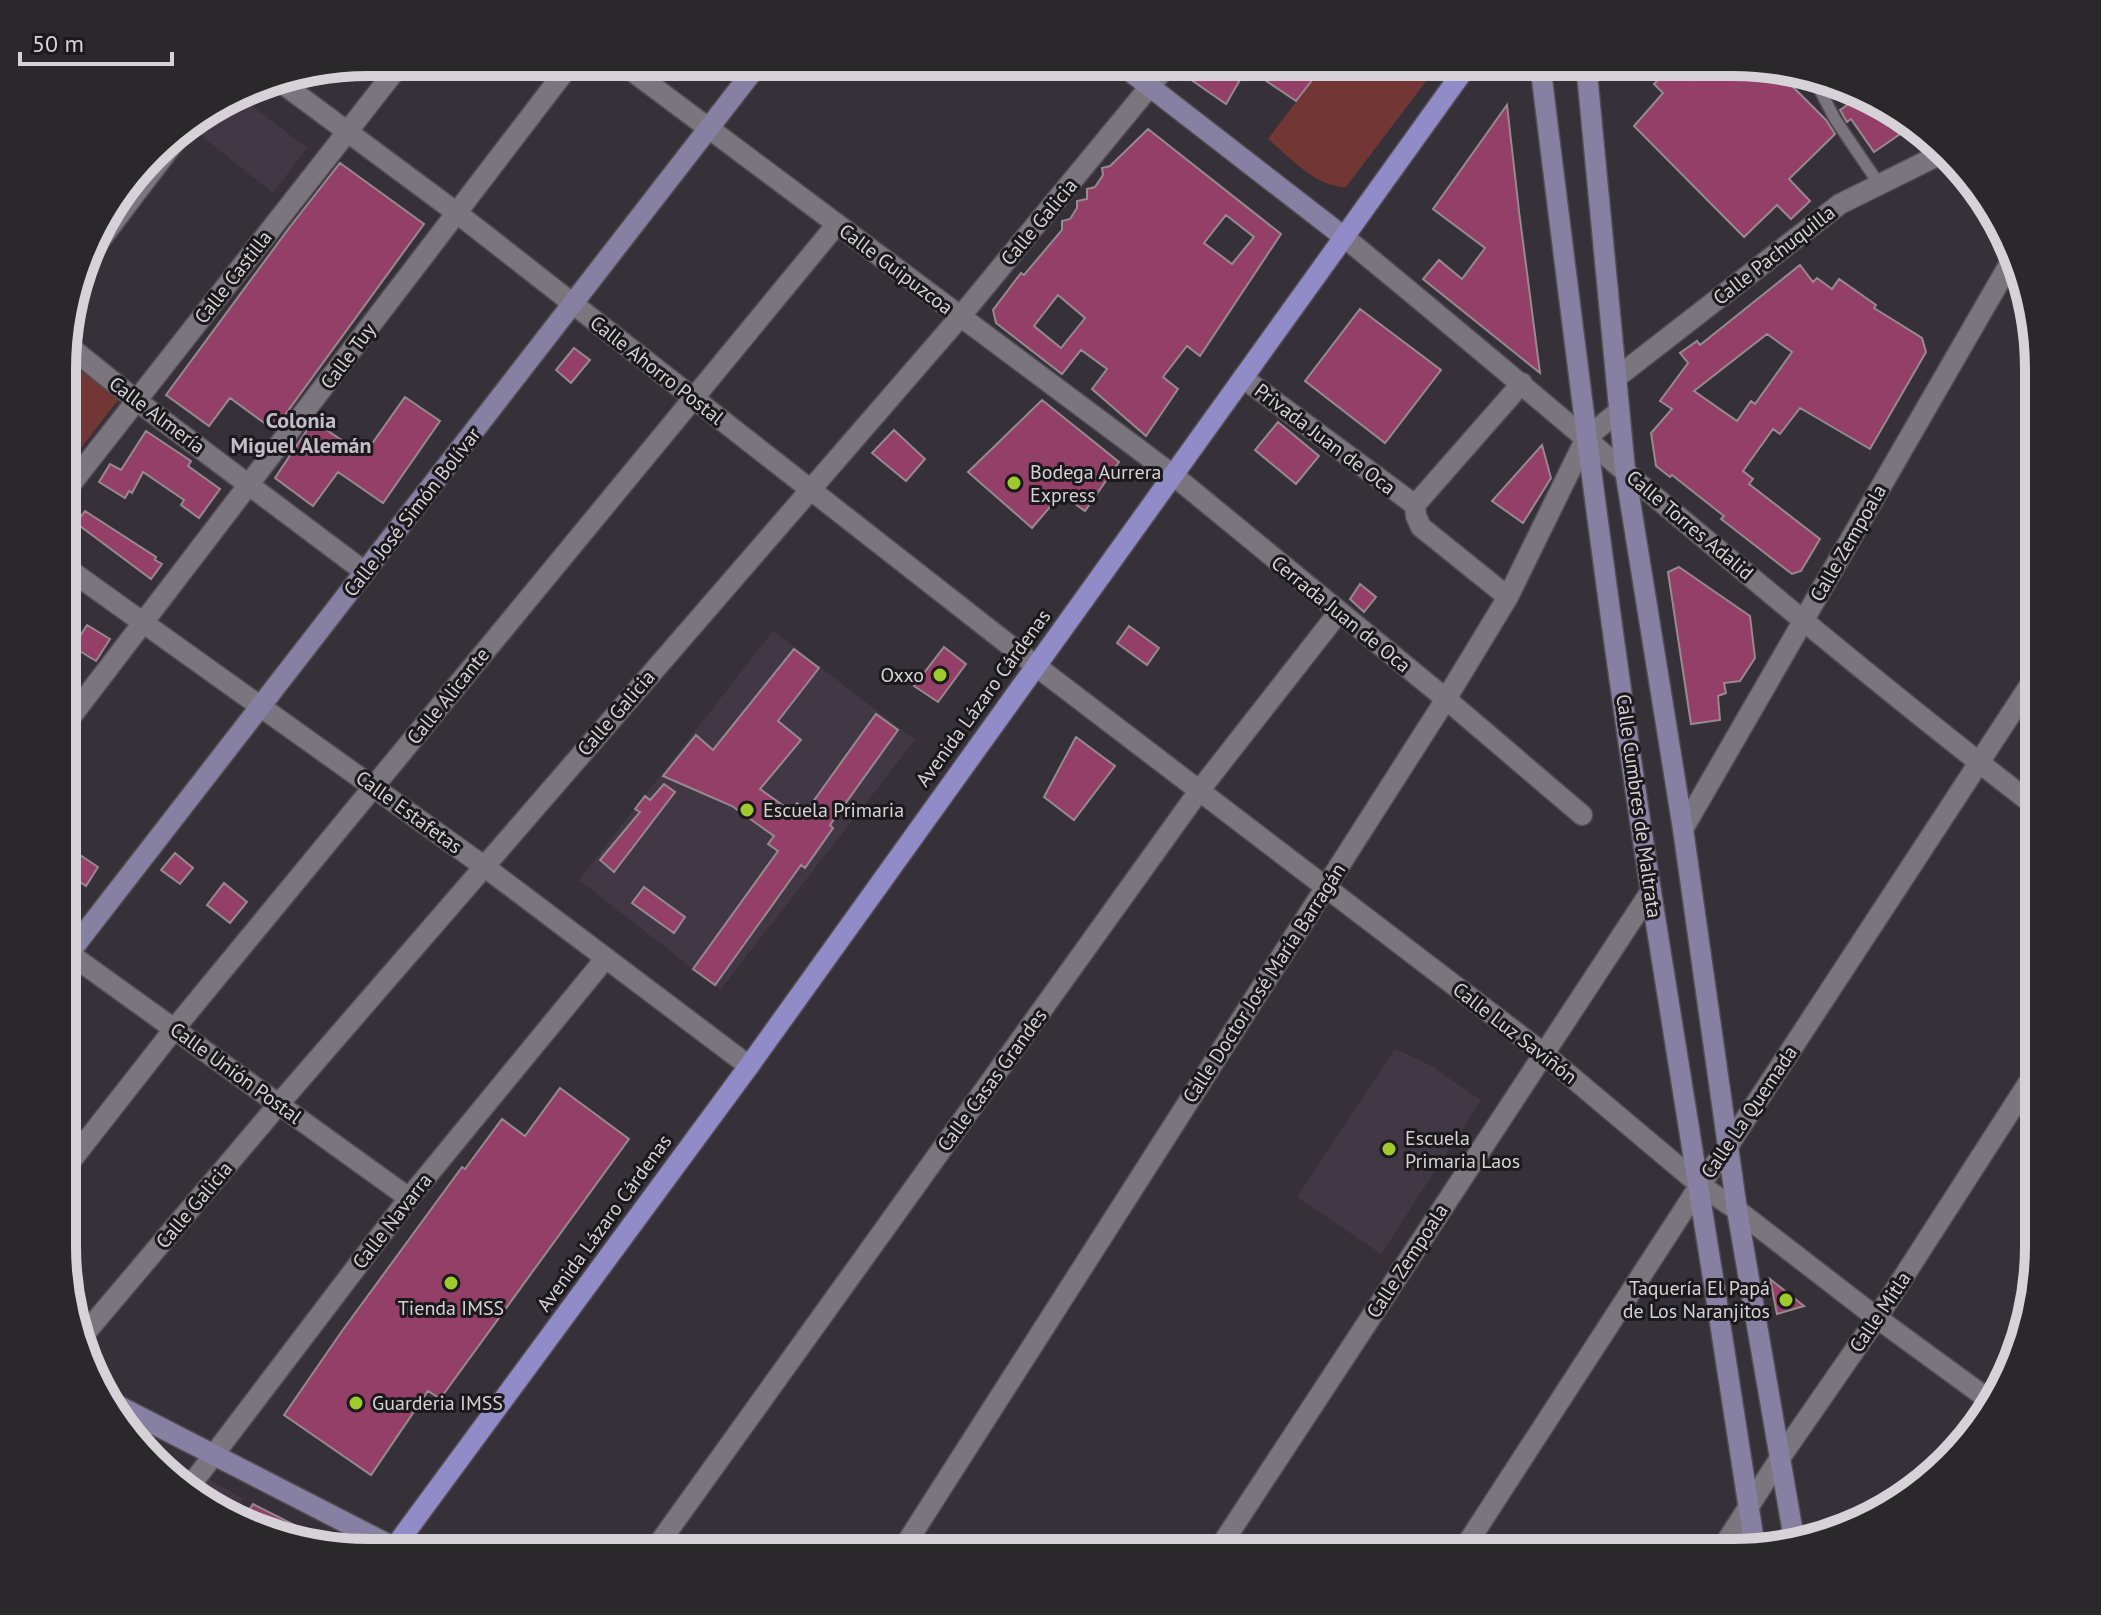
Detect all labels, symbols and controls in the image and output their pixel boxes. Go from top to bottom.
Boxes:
scale bar [20,16,172,66]
text: 50 m [32,28,84,59]
street label: Calle Galicia [995,173,1083,271]
street label: Calle Pachuquilla [1708,199,1840,311]
street label: Calle Guipuzcoa [834,218,958,320]
street label: Calle Castilla [188,225,278,329]
street label: Calle Ahorro Postal [585,310,729,430]
street label: Calle Tuy [315,317,382,394]
street label: Calle Almería [104,370,210,460]
street label: Privada Juan de Oca [1249,377,1401,501]
district label: Colonia Miguel Alemán [230,406,372,459]
street label: Calle José Simón Bolívar [338,422,486,602]
place label: Bodega Aurrera Express [1030,459,1161,508]
street label: Calle Torres Adalid [1621,464,1759,586]
marker: Bodega Aurrera Express [1005,474,1023,492]
street label: Calle Zempoala [1804,480,1892,606]
street label: Cerrada Juan de Oca [1266,550,1416,678]
street label: Avenida Lázaro Cárdenas [910,604,1056,792]
street label: Calle Alicante [401,642,495,750]
place label: Oxxo [880,662,924,688]
street label: Calle Galicia [571,665,661,761]
marker: Oxxo [931,666,949,684]
street label: Calle Cumbres de Maltrata [1610,692,1668,920]
street label: Calle Estafetas [351,765,467,859]
place label: Escuela Primaria [763,797,904,823]
marker: Escuela Primaria [738,801,756,819]
street label: Calle Doctor José María Barragán [1177,858,1351,1108]
street label: Calle Luz Saviñón [1448,976,1582,1090]
street label: Calle Casas Grandes [931,1003,1053,1157]
street label: Calle Unión Postal [165,1016,307,1130]
street label: Calle La Quemada [1695,1041,1803,1183]
place label: Escuela Primaria Laos [1405,1125,1520,1174]
street label: Avenida Lázaro Cárdenas [531,1129,677,1317]
marker: Escuela Primaria Laos [1380,1140,1398,1158]
street label: Calle Galicia [150,1156,238,1254]
street label: Calle Navarra [346,1168,438,1274]
street label: Calle Zempoala [1360,1199,1454,1323]
street label: Calle Mitla [1844,1267,1916,1357]
marker: Tienda IMSS [442,1274,460,1292]
place label: Taquería El Papá de Los Naranjitos [1623,1275,1770,1324]
marker: Taquería El Papá de Los Naranjitos [1777,1291,1795,1309]
place label: Tienda IMSS [398,1295,504,1321]
place label: Guarderia IMSS [372,1390,503,1416]
marker: Guarderia IMSS [347,1394,365,1412]

